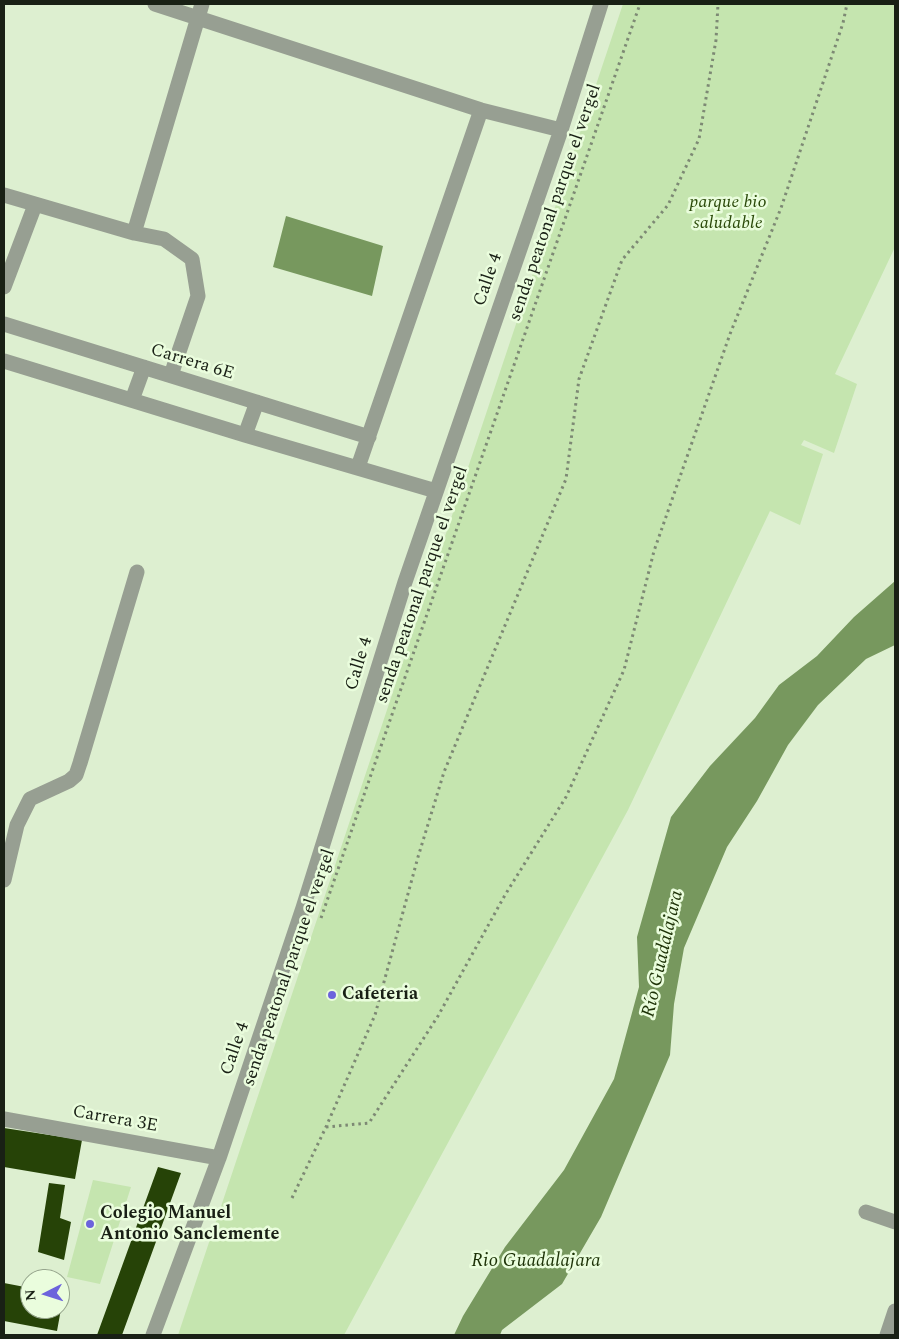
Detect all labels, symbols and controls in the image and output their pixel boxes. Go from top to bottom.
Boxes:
street label: senda peatonal parque el vergel [505,82,607,324]
park label: parque bio saludable [689,192,767,234]
street label: Calle 4 [470,251,508,309]
street label: Carrera 6E [148,340,236,386]
street label: senda peatonal parque el vergel [372,464,474,706]
street label: Calle 4 [342,635,378,693]
street label: senda peatonal parque el vergel [239,847,341,1089]
water label: Río Guadalajara [638,888,690,1020]
place label: Cafeteria [342,984,418,1006]
marker: Cafeteria [326,989,338,1001]
street label: Calle 4 [217,1020,255,1078]
street label: Carrera 3E [71,1102,159,1138]
place label: Colegio Manuel Antonio Sanclemente [100,1203,279,1246]
marker: Colegio Manuel Antonio Sanclemente [84,1218,96,1230]
water label: Rio Guadalajara [471,1251,601,1273]
north arrow [20,1269,70,1319]
text: N [20,1289,42,1302]

